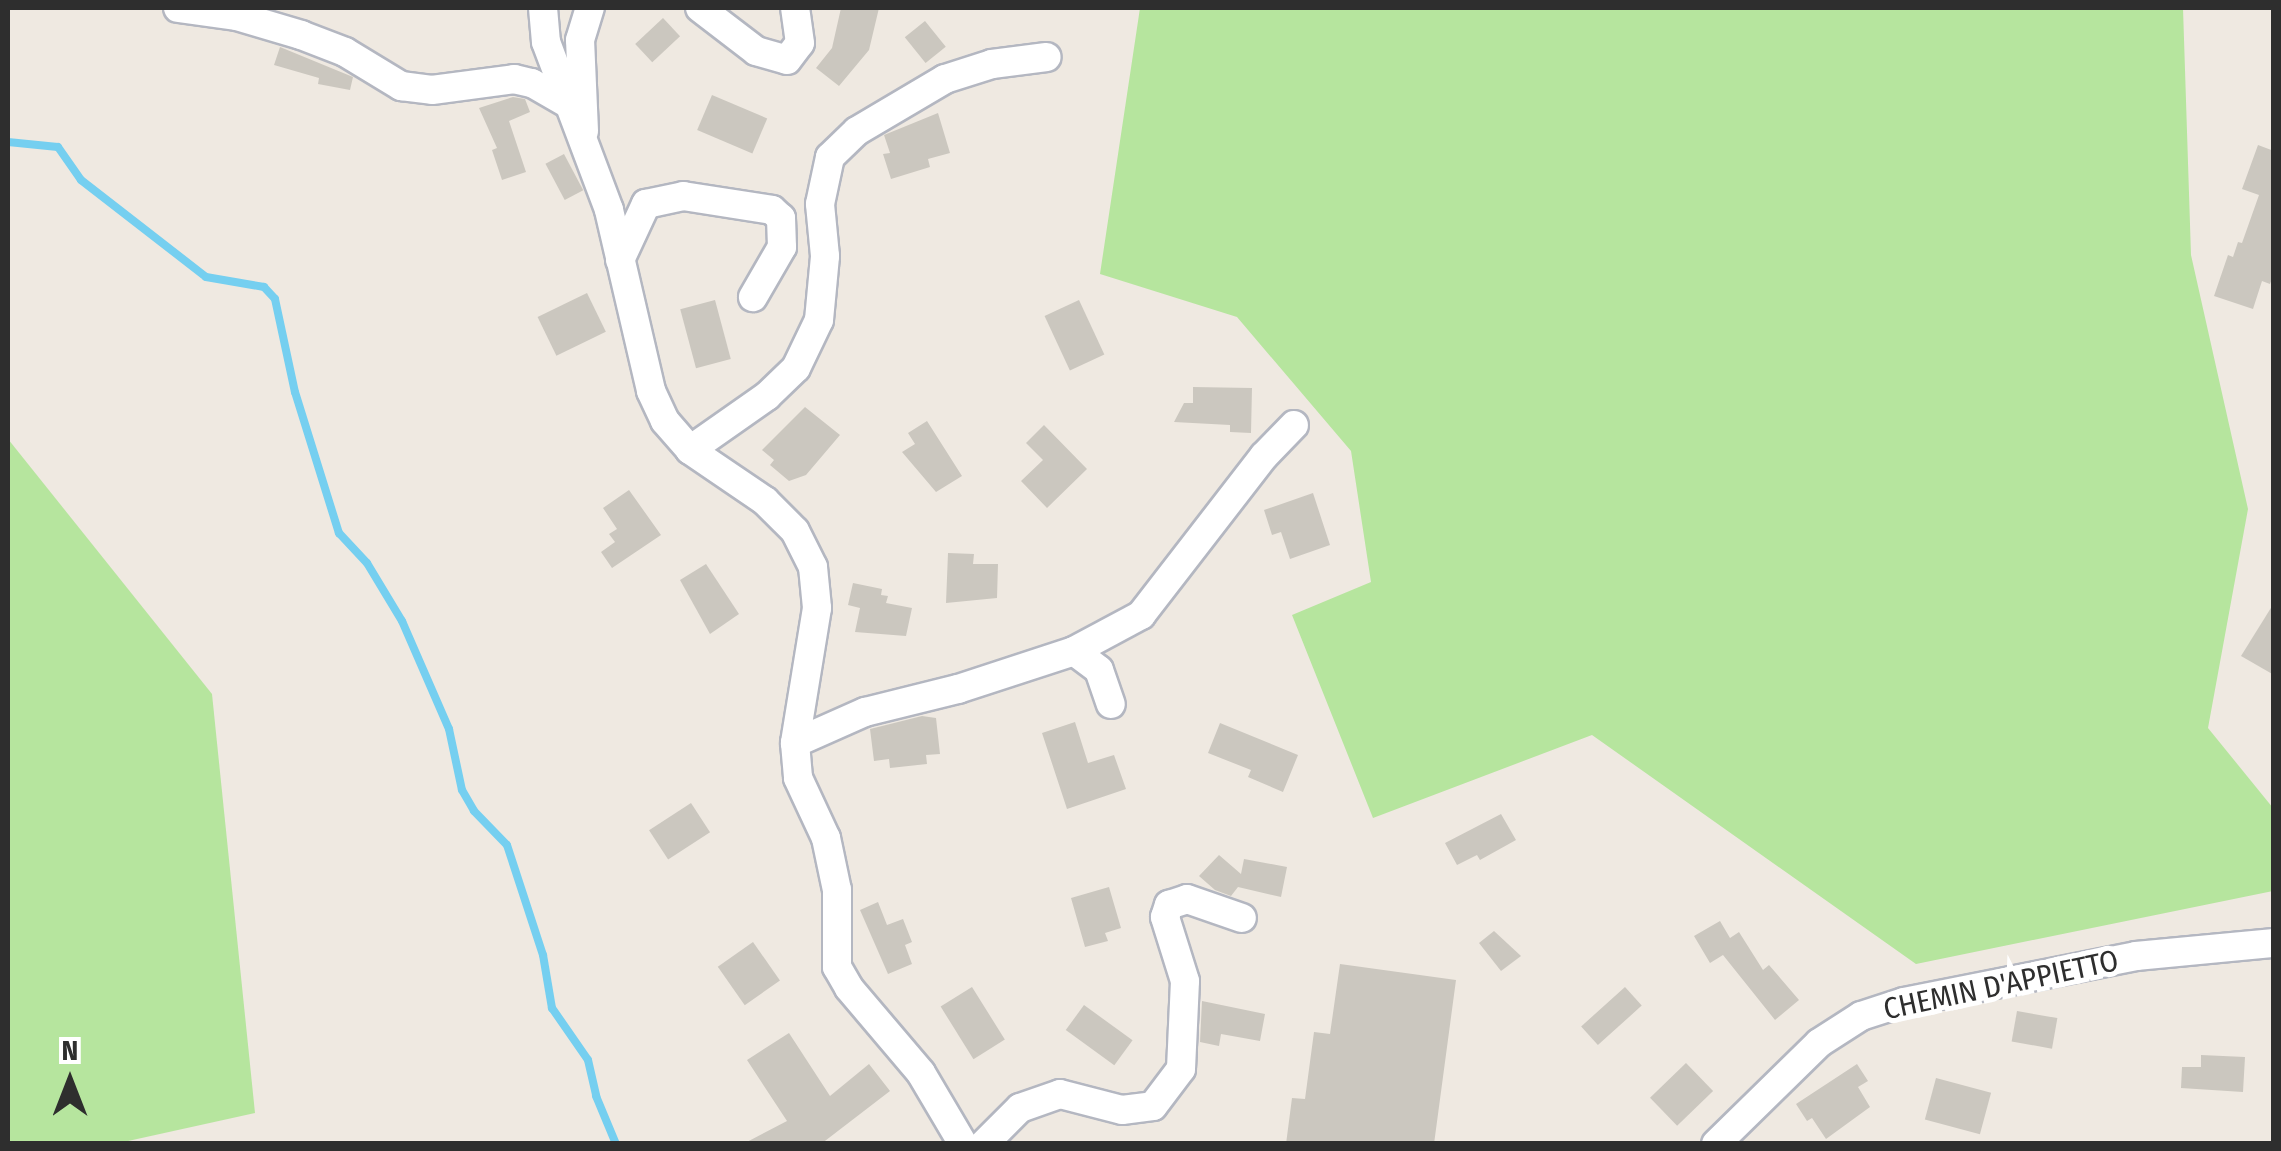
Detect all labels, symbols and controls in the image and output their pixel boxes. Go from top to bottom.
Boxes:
street label: CHEMIN D'APPIETTO [1880,943,2122,1027]
north arrow [20,1031,120,1131]
text: N [62,1034,78,1067]

